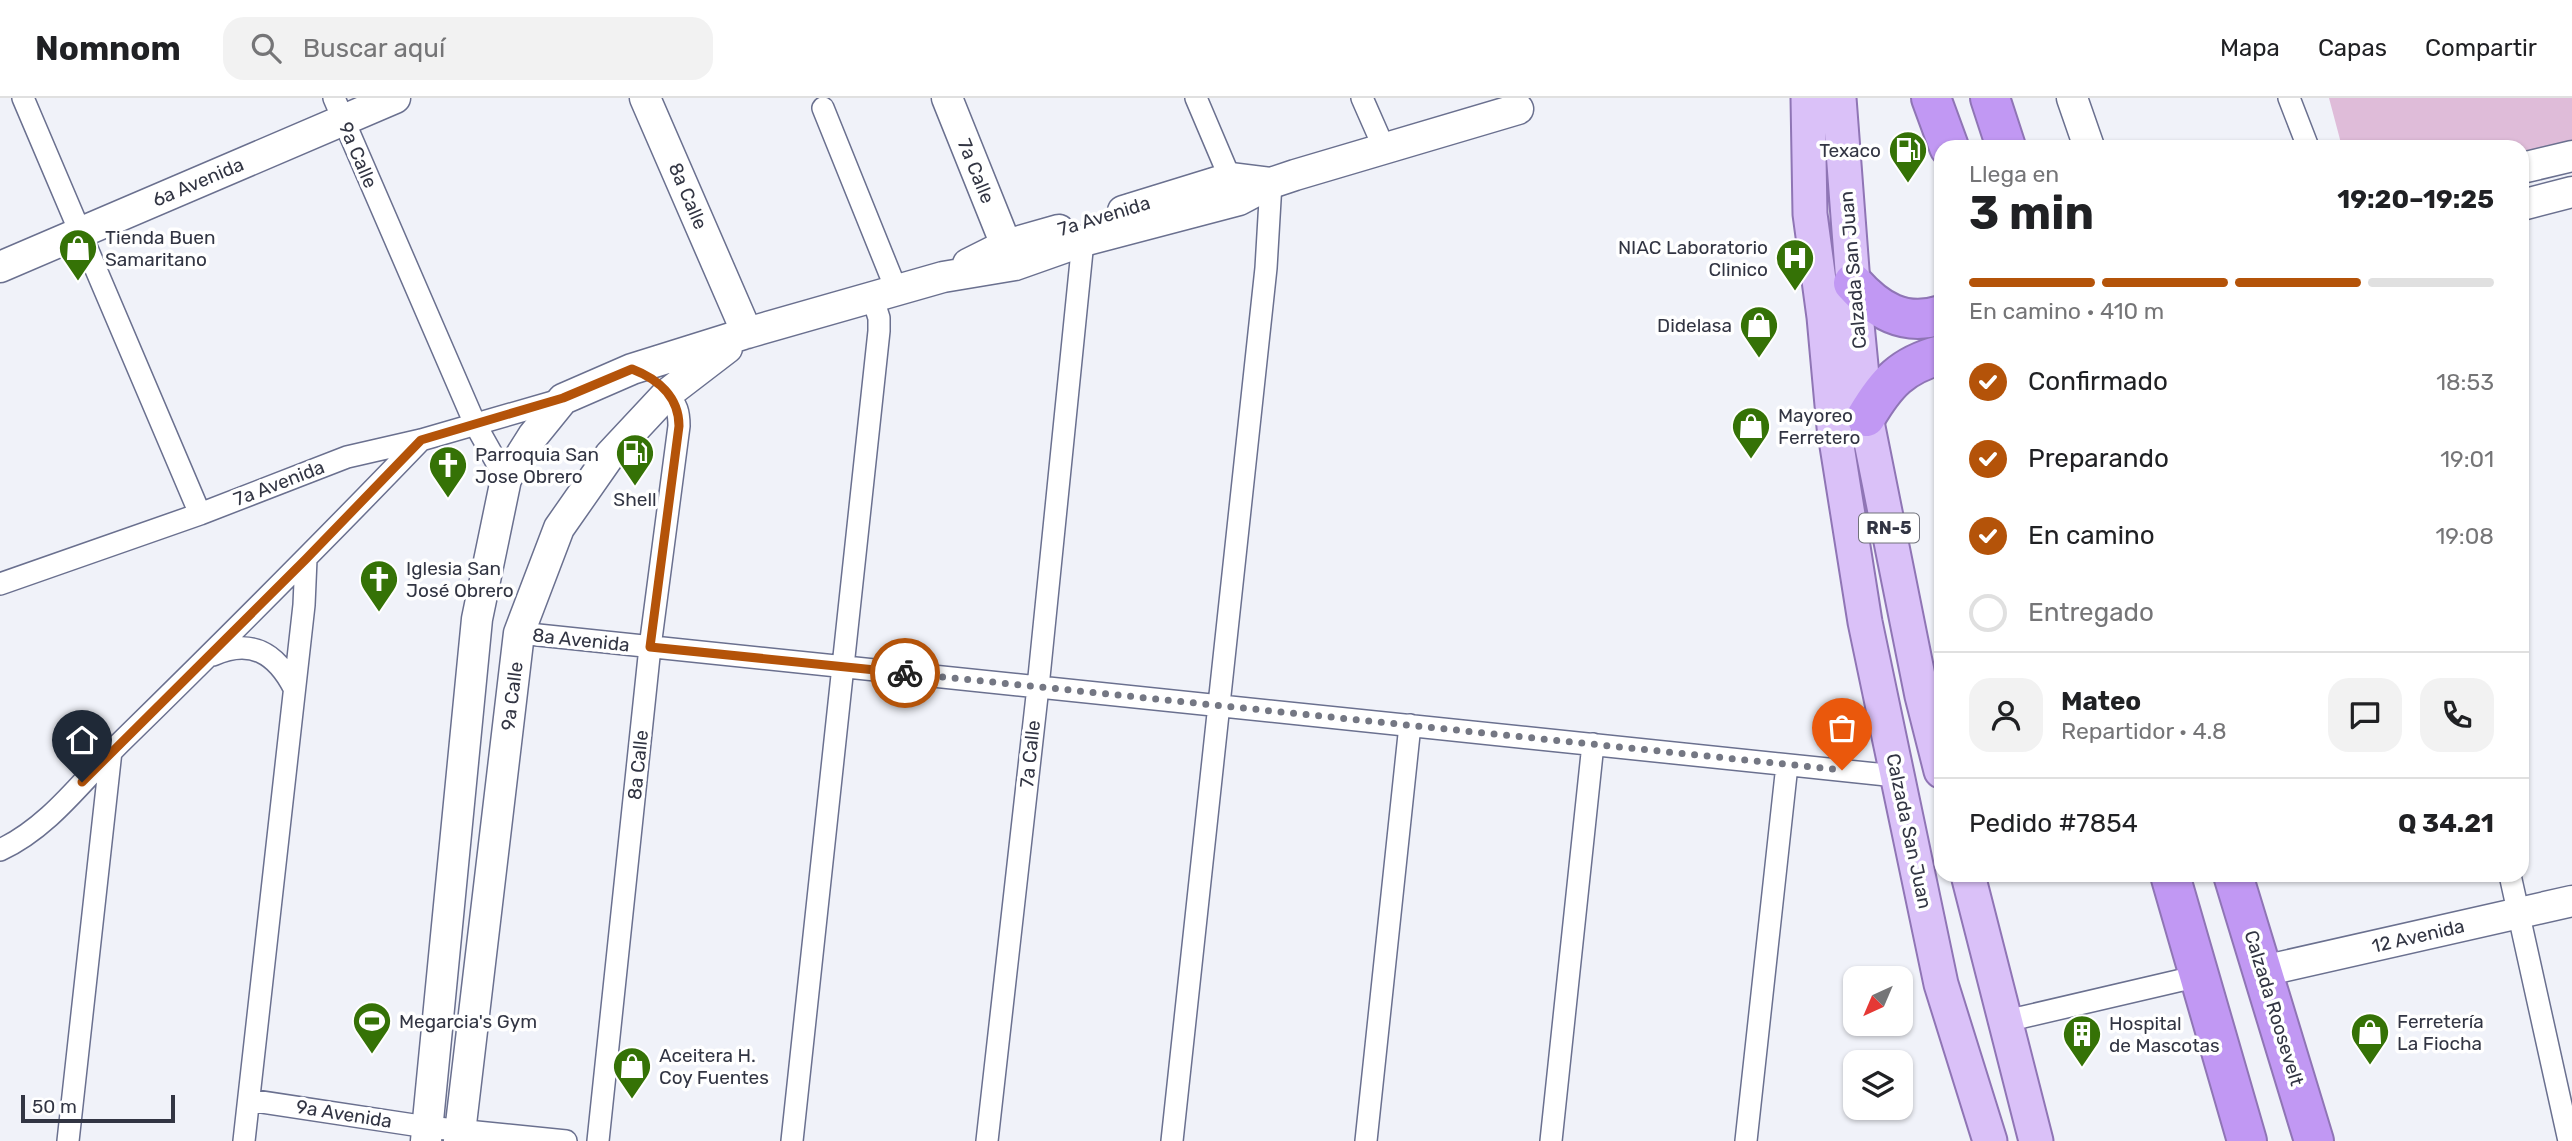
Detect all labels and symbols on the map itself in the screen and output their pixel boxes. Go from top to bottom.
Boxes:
street label: 9a Calle [334,119,382,191]
fuel station icon: Texaco [1887,129,1929,184]
street label: 7a Calle [953,135,999,207]
place label: Texaco [1819,139,1881,162]
street label: 6a Avenida [149,152,247,212]
street label: 8a Calle [664,159,712,233]
street label: Calzada San Juan [1835,190,1871,350]
street label: 7a Avenida [1055,191,1153,241]
place label: Tienda Buen Samaritano [105,226,215,271]
shop icon: Tienda Buen Samaritano [57,227,99,282]
place label: NIAC Laboratorio Clinico [1618,236,1768,281]
hospital icon: NIAC Laboratorio Clinico [1774,237,1816,292]
shop icon: Didelasa [1738,304,1780,359]
place label: Didelasa [1657,314,1732,337]
place label: Mayoreo Ferretero [1778,404,1860,449]
shop icon: Mayoreo Ferretero [1730,405,1772,460]
fuel station icon: Shell [614,432,656,487]
place label: Parroquia San Jose Obrero [475,443,599,488]
church icon: Parroquia San Jose Obrero [427,444,469,499]
street label: 7a Avenida [230,455,328,511]
place label: Shell [613,488,657,511]
road number: RN-5 [1859,514,1919,542]
place label: Iglesia San José Obrero [406,557,514,602]
church icon: Iglesia San José Obrero [358,558,400,613]
street label: 8a Avenida [531,623,631,657]
courier [870,638,940,708]
street label: 9a Calle [496,660,528,732]
pin [1812,698,1872,770]
pin [52,710,112,782]
street label: 7a Calle [1015,719,1045,789]
street label: 8a Calle [623,729,653,801]
street label: Calzada San Juan [1881,751,1937,911]
street label: 12 Avenida [2369,914,2467,958]
street label: Calzada Roosevelt [2239,927,2309,1089]
north arrow [1843,966,1913,1036]
sports icon: Megarcia's Gym [351,1000,393,1055]
place label: Megarcia's Gym [399,1010,537,1033]
place label: Ferretería La Fiocha [2397,1010,2484,1055]
shop icon: Ferretería La Fiocha [2349,1011,2391,1066]
place label: Hospital de Mascotas [2109,1012,2220,1057]
building icon: Hospital de Mascotas [2061,1013,2103,1068]
place label: Aceitera H. Coy Fuentes [659,1044,769,1089]
shop icon: Aceitera H. Coy Fuentes [611,1045,653,1100]
scale bar [21,1092,175,1124]
street label: 9a Avenida [294,1095,394,1133]

